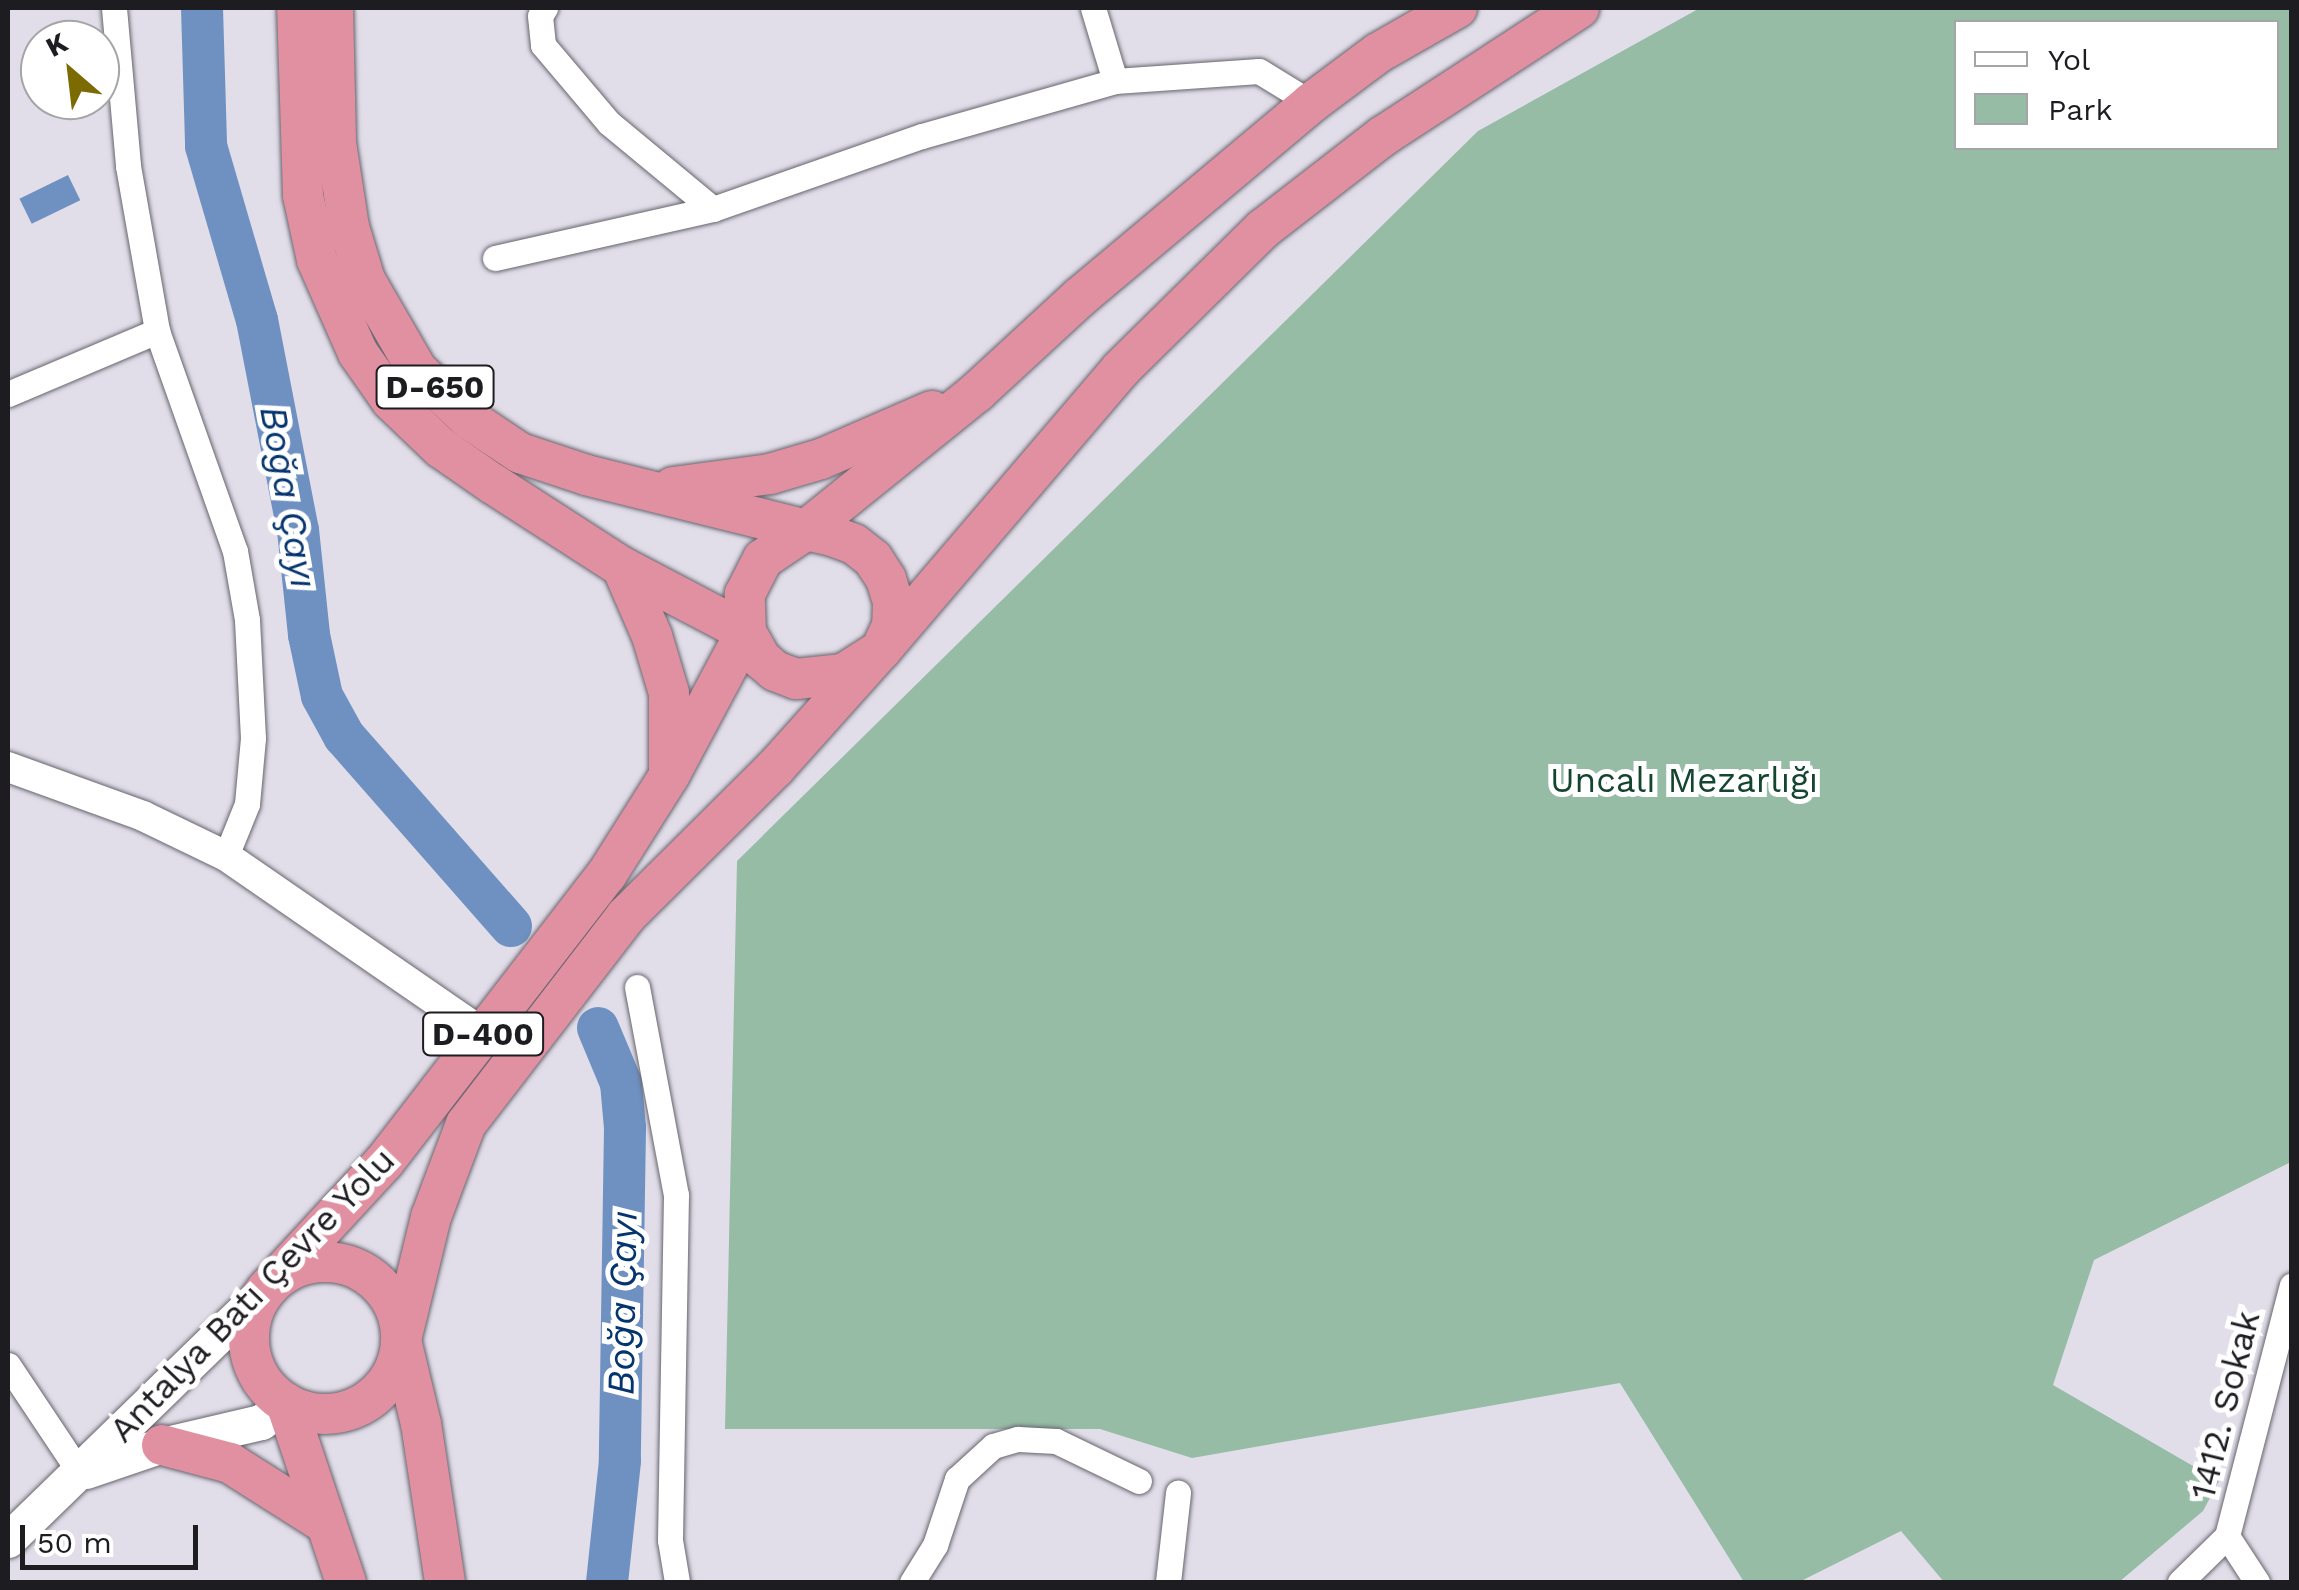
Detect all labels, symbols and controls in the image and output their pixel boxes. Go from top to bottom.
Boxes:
north arrow [20,20,120,120]
legend [1954,20,2279,150]
text: K [40,26,73,64]
text: Yol [2048,42,2090,77]
text: Park [2048,92,2113,127]
road number: D-650 [375,360,495,414]
water label: Boğa Çayı [250,402,326,592]
park label: Uncalı Mezarlığı [1550,759,1818,801]
road number: D-400 [420,1007,546,1061]
street label: Antalya Batı Çevre Yolu [100,1138,404,1452]
water label: Boğa Çayı [599,1210,647,1396]
street label: 1412. Sokak [2181,1307,2269,1503]
scale bar [25,1505,202,1567]
text: 50 m [37,1525,112,1560]

